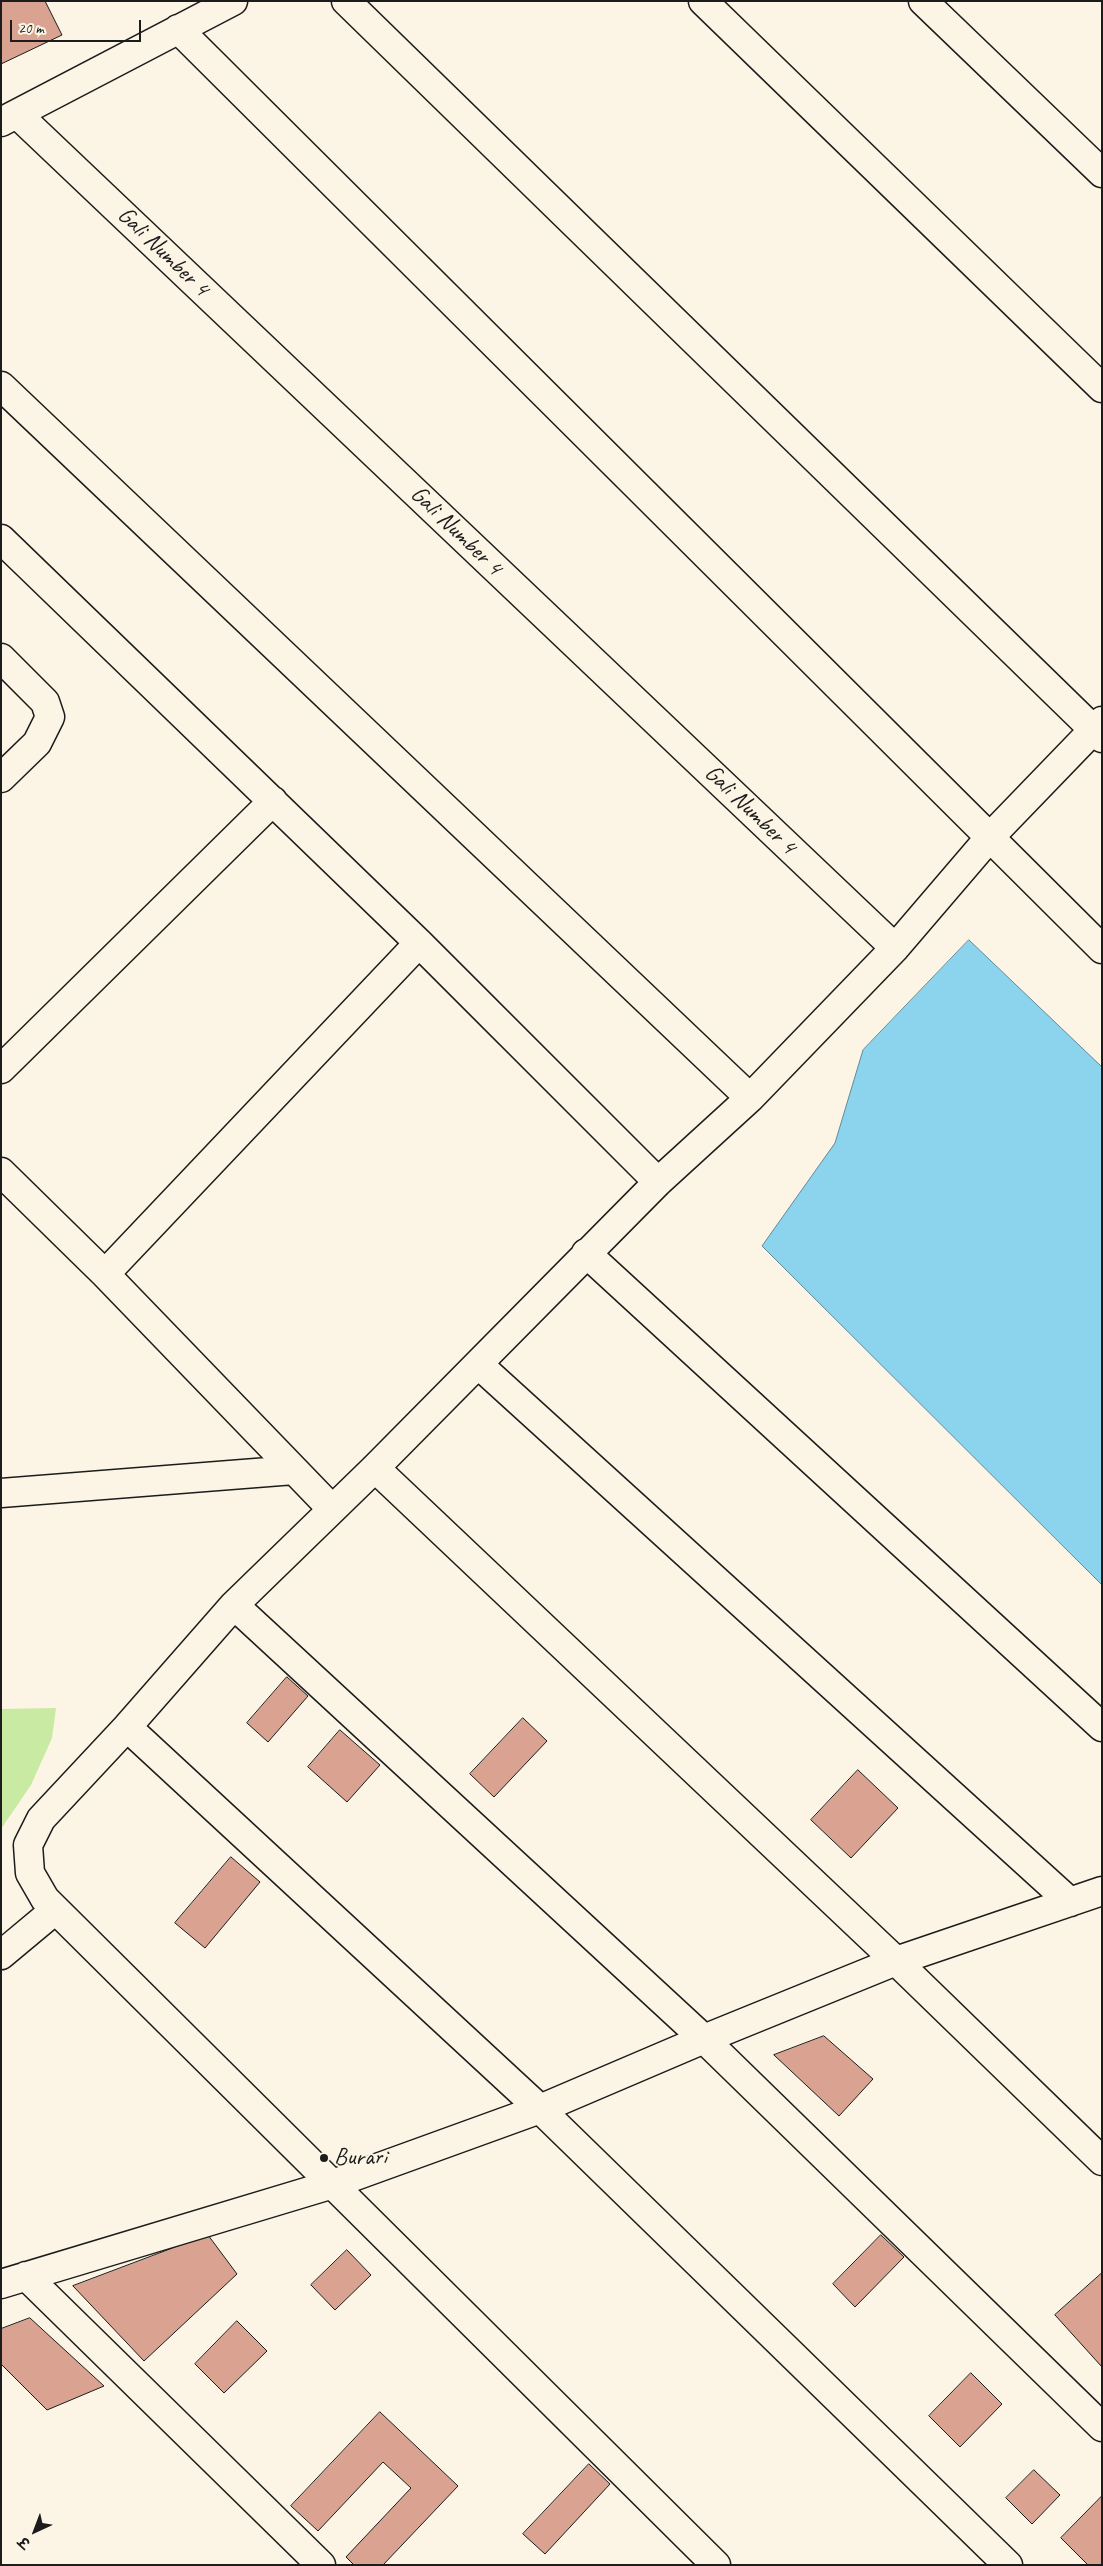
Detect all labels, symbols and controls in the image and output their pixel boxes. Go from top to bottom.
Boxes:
scale bar [12,10,144,42]
text: 20 m [18,19,44,38]
street label: Gali Number 4 [111,201,215,303]
street label: Gali Number 4 [404,480,508,582]
street label: Gali Number 4 [698,759,802,861]
place label: Burari [334,2144,387,2172]
marker: Burari [318,2152,330,2164]
north arrow [10,2506,60,2556]
text: उ [15,2533,34,2552]

